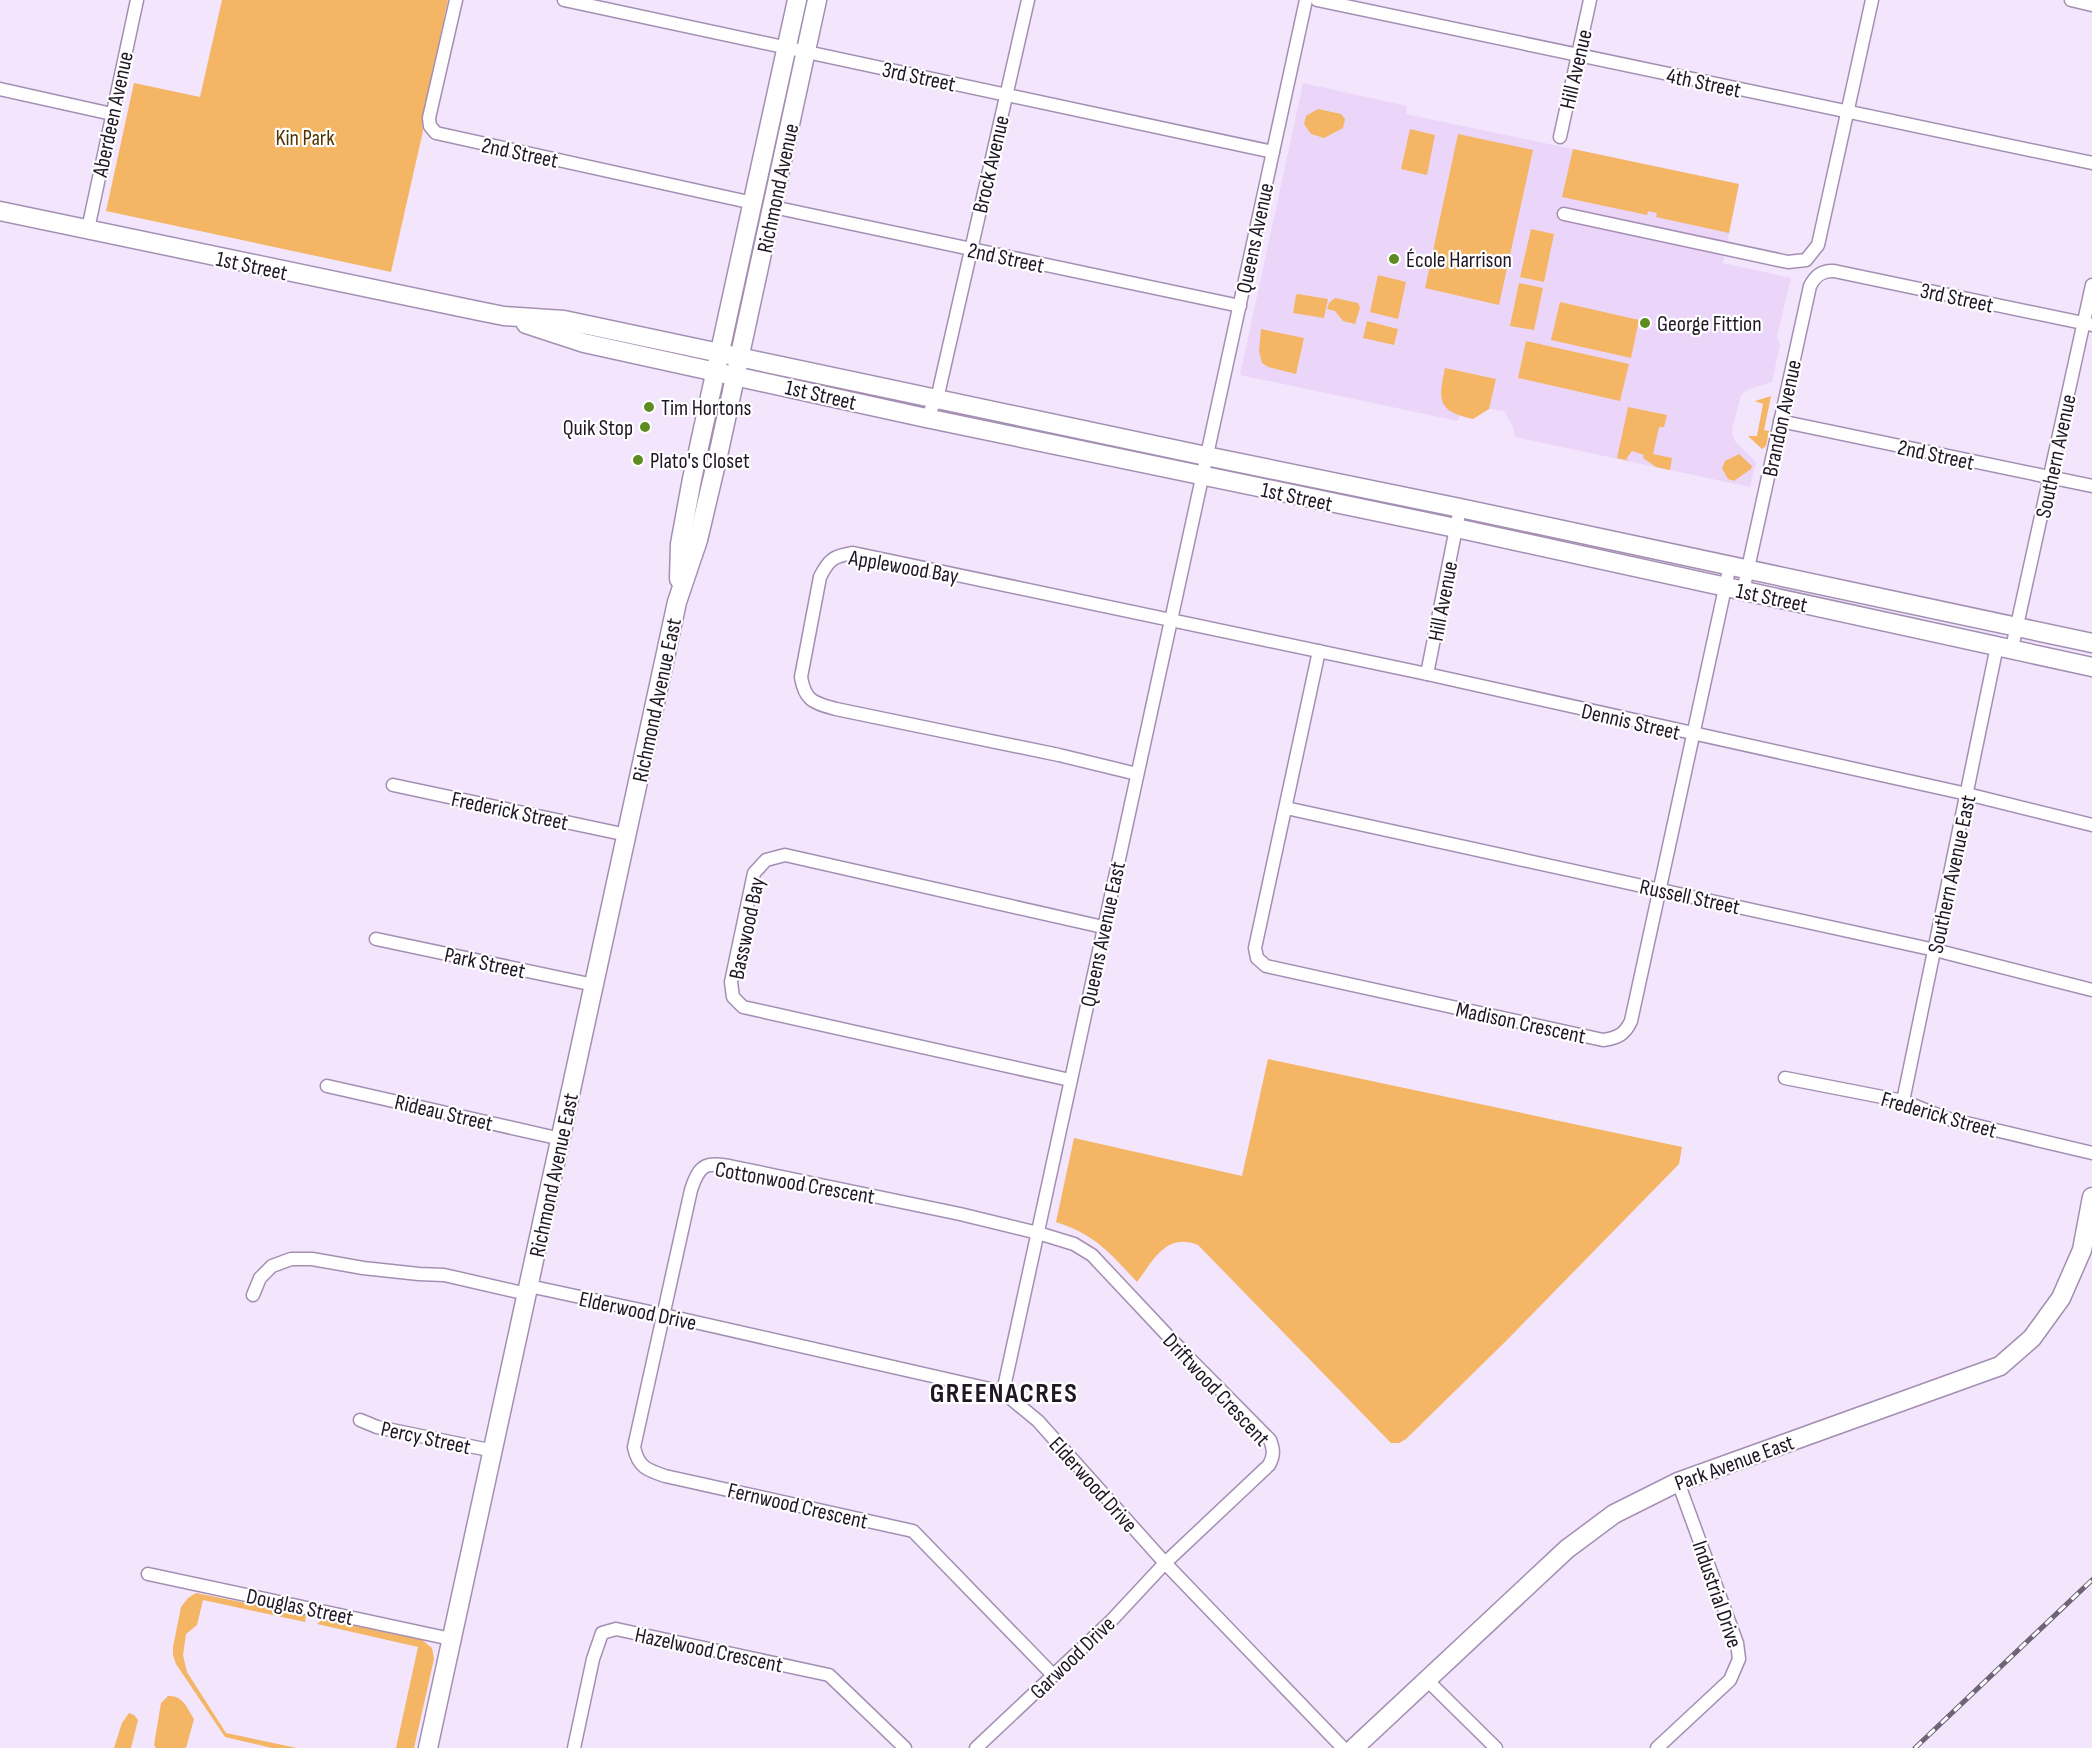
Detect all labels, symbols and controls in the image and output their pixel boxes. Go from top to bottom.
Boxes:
street label: Hill Avenue [1554,27,1599,112]
street label: Aberdeen Avenue [87,49,140,180]
street label: 3rd Street [880,57,958,98]
street label: 4th Street [1664,62,1744,105]
street label: Brock Avenue [967,113,1016,216]
street label: Richmond Avenue [752,121,805,255]
park label: Kin Park [275,125,335,152]
street label: 2nd Street [479,132,561,175]
street label: Queens Avenue [1231,181,1280,296]
street label: 2nd Street [965,237,1047,280]
street label: 1st Street [214,246,290,287]
place label: École Harrison [1406,247,1512,274]
marker: École Harrison [1387,252,1401,266]
street label: 3rd Street [1918,278,1996,319]
place label: George Fittion [1657,311,1762,338]
marker: George Fittion [1638,316,1652,330]
street label: Brandon Avenue [1757,357,1808,479]
street label: 1st Street [782,374,859,417]
street label: Southern Avenue [2030,392,2083,521]
place label: Tim Hortons [661,395,752,422]
marker: Tim Hortons [642,400,656,414]
place label: Quik Stop [563,415,633,442]
marker: Quik Stop [638,420,652,434]
street label: 2nd Street [1895,434,1977,477]
place label: Plato's Closet [650,448,750,475]
marker: Plato's Closet [631,453,645,467]
street label: 1st Street [1259,477,1335,518]
street label: Applewood Bay [846,544,961,590]
street label: Hill Avenue [1423,559,1464,643]
street label: 1st Street [1734,578,1810,619]
street label: Richmond Avenue East [627,616,688,785]
street label: Dennis Street [1579,698,1683,747]
street label: Frederick Street [449,786,571,837]
street label: Southern Avenue East [1923,792,1982,956]
street label: Queens Avenue East [1075,859,1132,1009]
street label: Basswood Bay [723,874,772,982]
street label: Russell Street [1637,874,1743,921]
street label: Park Street [442,942,528,985]
street label: Madison Crescent [1453,997,1588,1050]
street label: Frederick Street [1878,1086,2000,1145]
street label: Rideau Street [392,1089,496,1138]
street label: Richmond Avenue East [524,1091,585,1260]
street label: Cottonwood Crescent [713,1156,877,1211]
street label: Elderwood Drive [576,1286,699,1337]
street label: Driftwood Crescent [1157,1328,1275,1452]
district label: GREENACRES [930,1377,1078,1410]
street label: Percy Street [378,1416,473,1461]
street label: Park Avenue East [1671,1429,1798,1497]
street label: Elderwood Drive [1043,1432,1143,1538]
street label: Fernwood Crescent [725,1477,871,1536]
street label: Industrial Drive [1686,1537,1748,1652]
street label: Douglas Street [244,1583,356,1632]
street label: Garwood Drive [1025,1611,1121,1705]
street label: Hazelwood Crescent [632,1622,785,1679]

